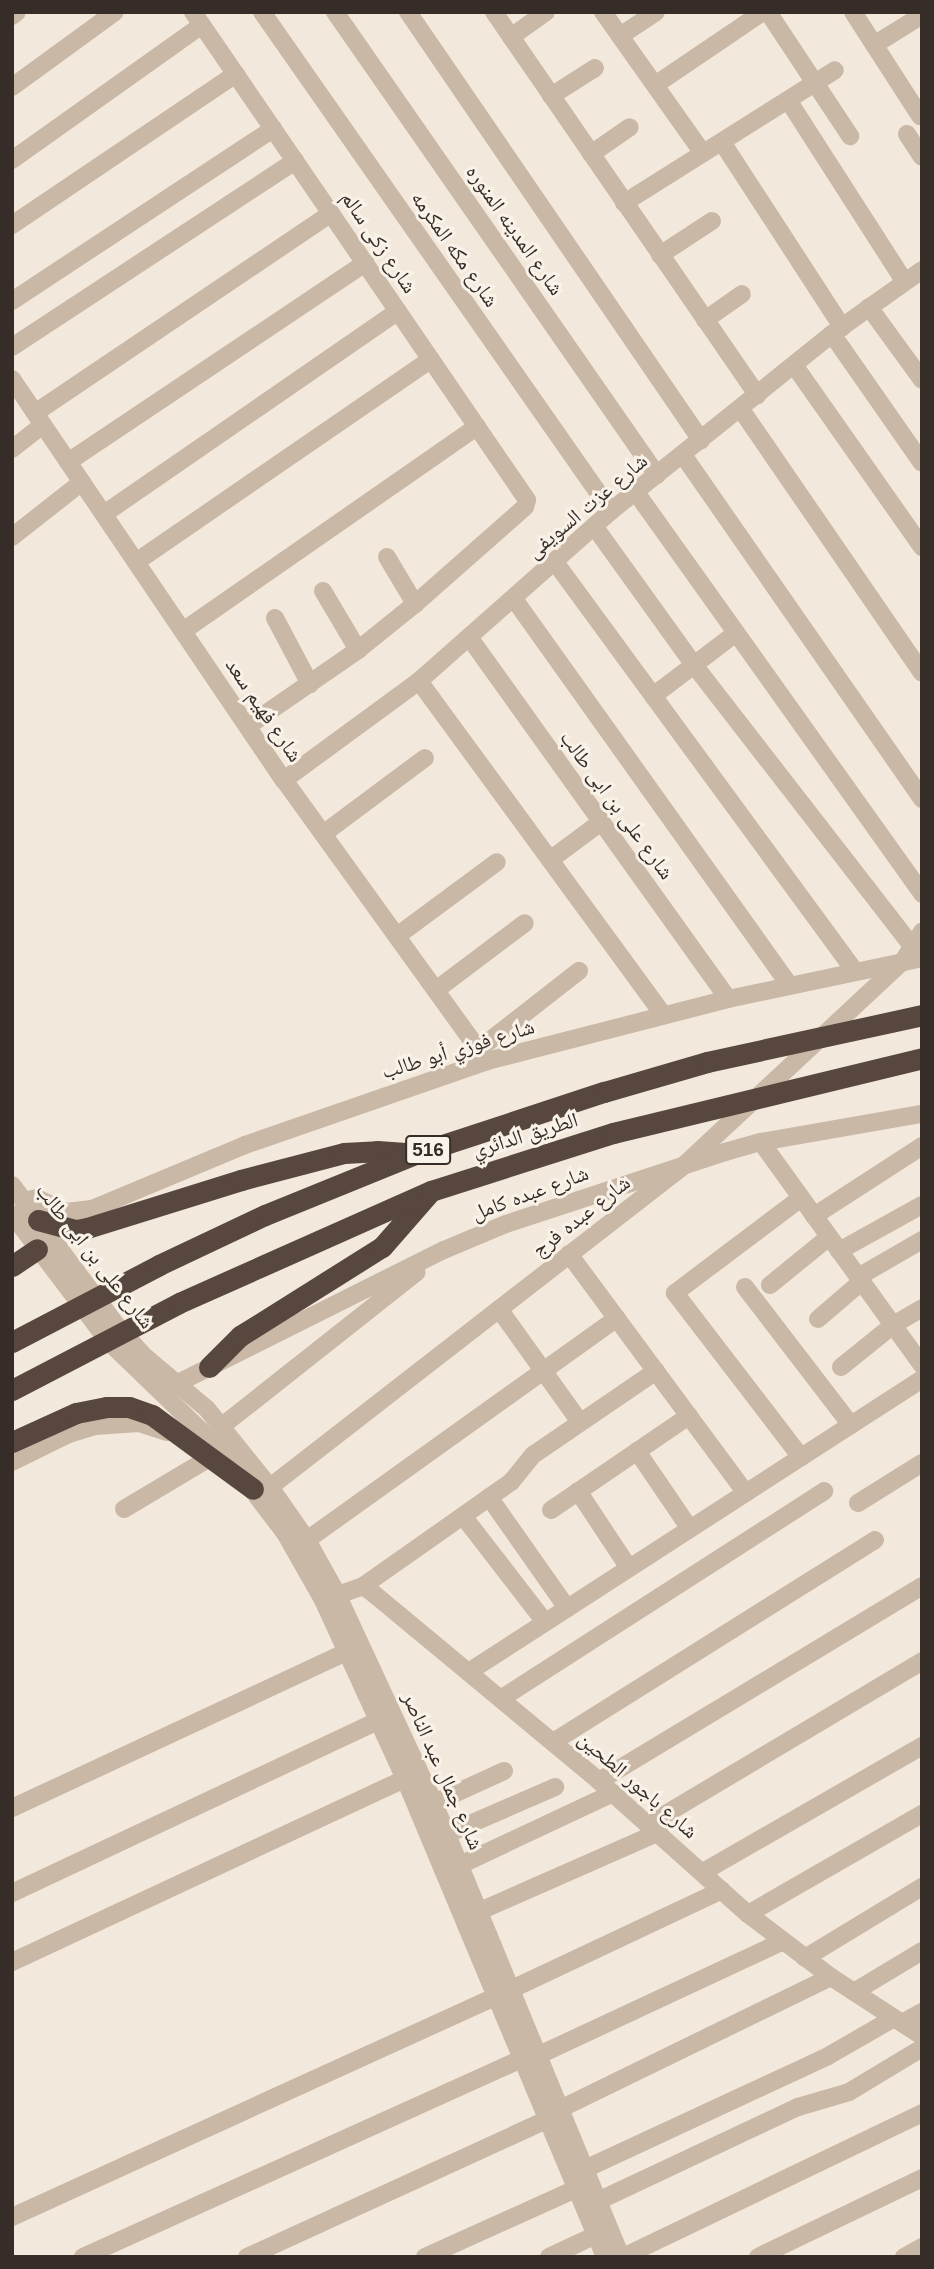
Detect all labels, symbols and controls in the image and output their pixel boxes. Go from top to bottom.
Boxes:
street label: شارع المدينه المنوره [461,160,569,300]
street label: شارع زكى سالم [336,186,422,298]
street label: شارع مكه المكرمه [406,186,504,312]
street label: شارع عزت السويفى [522,448,652,564]
street label: شارع فهيم سعد [220,653,308,767]
street label: شارع على بن ابى طالب [555,726,679,884]
street label: شارع فوزي أبو طالب [379,1014,537,1084]
street label: الطريق الدائري [469,1107,581,1163]
road number: 516 [404,1134,452,1166]
street label: شارع عبده كامل [468,1160,592,1226]
street label: شارع عبده فرج [527,1170,635,1262]
street label: شارع على بن ابى طالب [30,1178,160,1334]
street label: شارع جمال عبد الناصر [397,1688,489,1854]
street label: شارع باجور الطحين [573,1726,703,1844]

